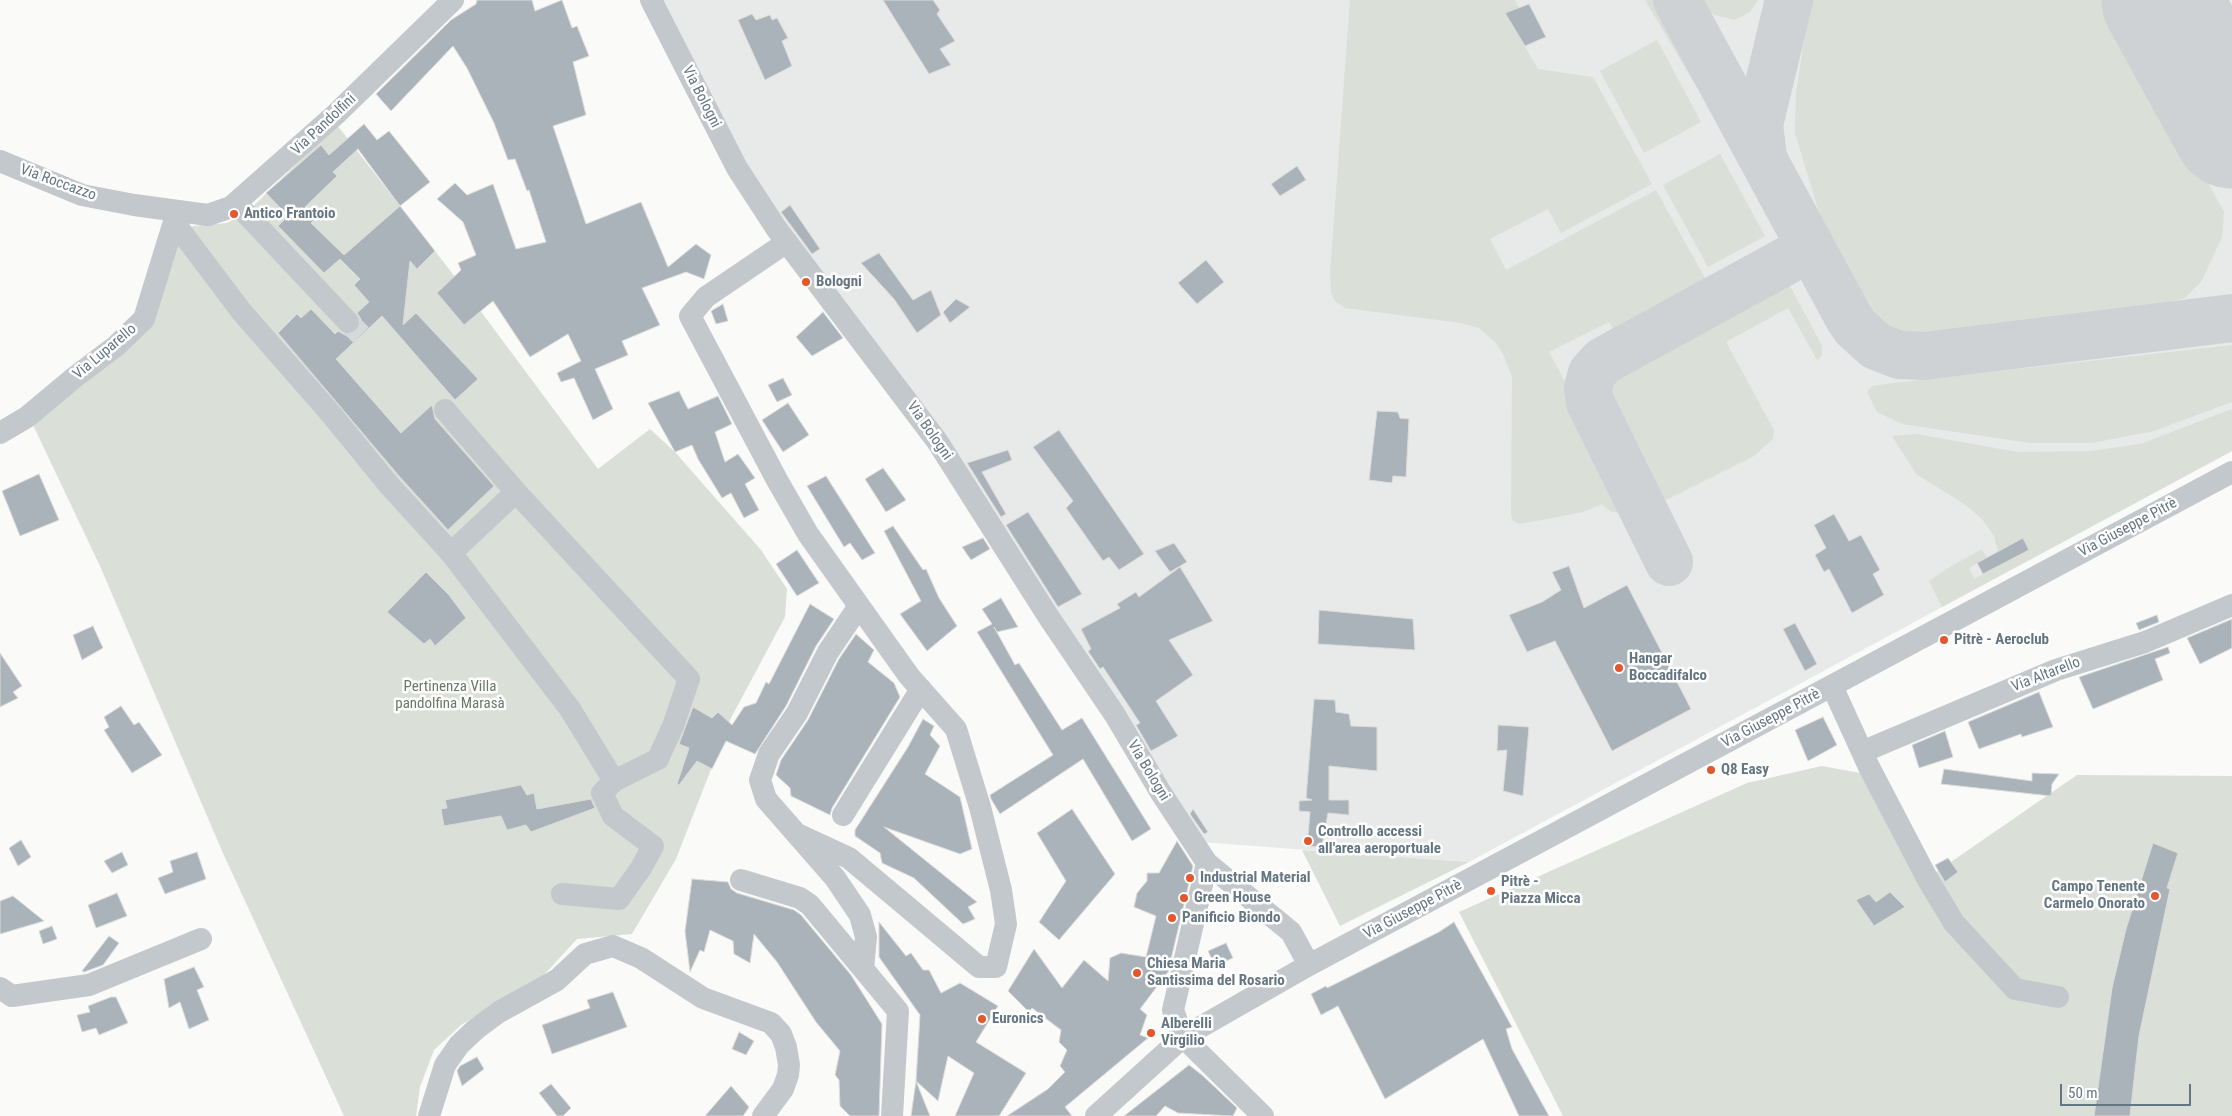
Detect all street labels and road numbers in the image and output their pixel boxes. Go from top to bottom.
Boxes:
street label: Via Bologni [678,63,724,131]
street label: Via Pandolfini [288,91,360,159]
street label: Via Roccazzo [18,161,98,205]
street label: Via Luparello [70,320,140,384]
street label: Via Bologni [902,398,956,464]
street label: Via Giuseppe Pitrè [2076,495,2180,561]
street label: Via Altarello [2009,654,2083,696]
street label: Via Giuseppe Pitrè [1719,686,1823,752]
street label: Via Bologni [1123,738,1173,804]
street label: Via Giuseppe Pitrè [1361,877,1465,943]

